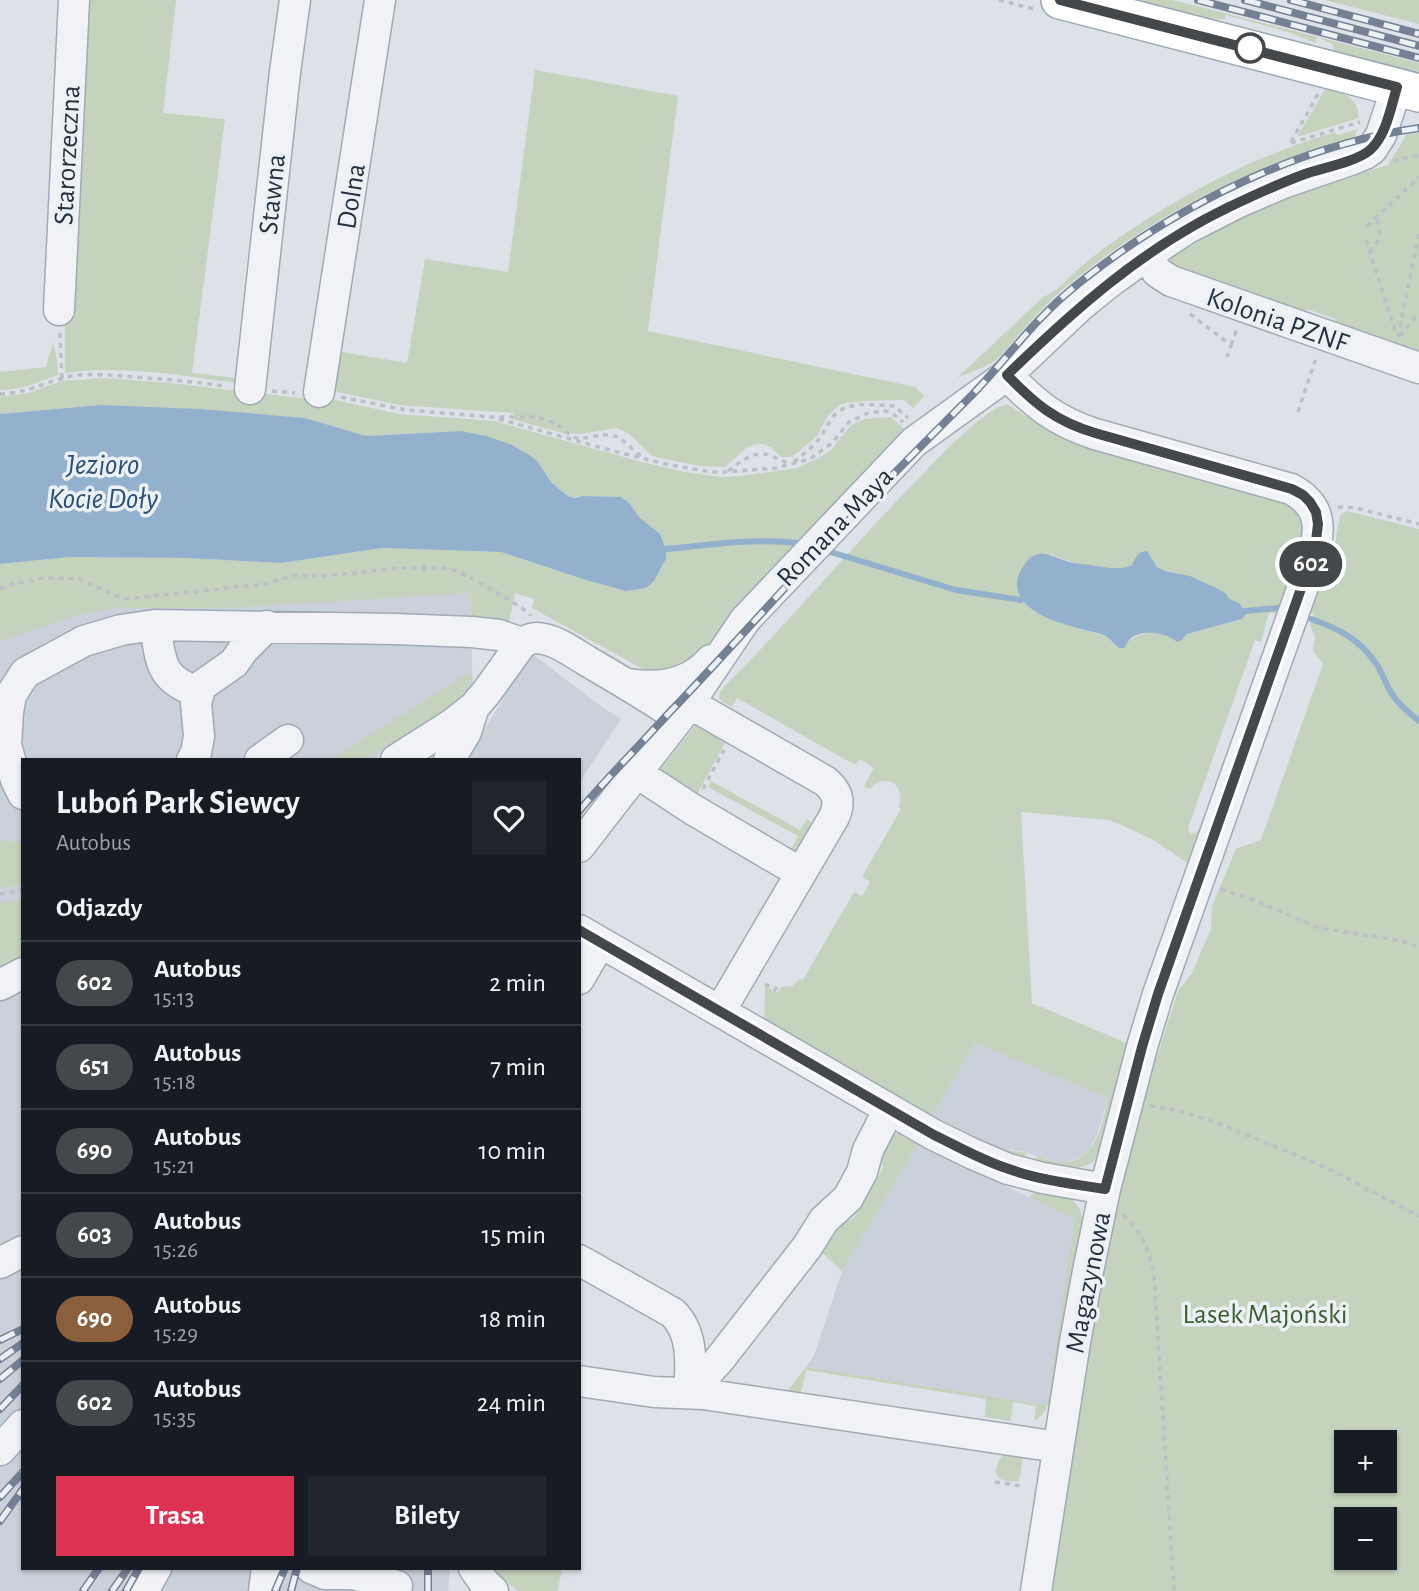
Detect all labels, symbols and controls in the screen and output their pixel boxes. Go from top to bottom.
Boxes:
unlabelled marker [1235,33,1265,63]
street label: Starorzeczna [50,84,86,226]
street label: Stawna [255,152,291,236]
street label: Dolna [333,161,371,231]
street label: Kolonia PZNF [1203,284,1353,359]
water label: Jezioro Kocie Doły [48,450,159,514]
street label: Romana Maya [772,462,899,592]
line badge: 602 [1271,541,1351,587]
text: 602 [1293,552,1329,576]
button: heart [472,781,546,855]
text: Luboń Park Siewcy [56,787,300,820]
text: Autobus [56,832,131,855]
text: Odjazdy [56,895,142,921]
text: Autobus [154,956,241,982]
text: 2 min [489,970,546,996]
text: 602 [77,971,112,995]
text: 15:13 [154,987,194,1010]
text: Autobus [154,1040,241,1066]
text: 7 min [490,1054,546,1080]
text: 651 [79,1055,110,1079]
text: 15:18 [154,1071,196,1094]
text: Autobus [154,1124,241,1150]
text: 10 min [479,1138,546,1164]
text: 690 [77,1139,112,1163]
text: 15:21 [154,1155,195,1178]
text: Autobus [154,1208,241,1234]
street label: Magazynowa [1062,1209,1116,1356]
text: 15 min [481,1222,546,1248]
text: 603 [77,1223,112,1247]
text: 15:26 [154,1239,198,1262]
text: Autobus [154,1292,241,1318]
park label: Lasek Majoński [1182,1301,1348,1329]
text: 18 min [480,1306,546,1332]
text: 690 [77,1307,112,1331]
text: 15:29 [154,1323,198,1346]
text: Autobus [154,1376,241,1402]
text: 24 min [477,1390,546,1416]
text: 602 [77,1391,112,1415]
text: 15:35 [154,1407,196,1430]
map controls [1334,1430,1397,1570]
button: + [1334,1430,1397,1493]
button: Trasa [56,1476,294,1556]
button: Bilety [308,1476,546,1556]
button: − [1334,1507,1397,1570]

